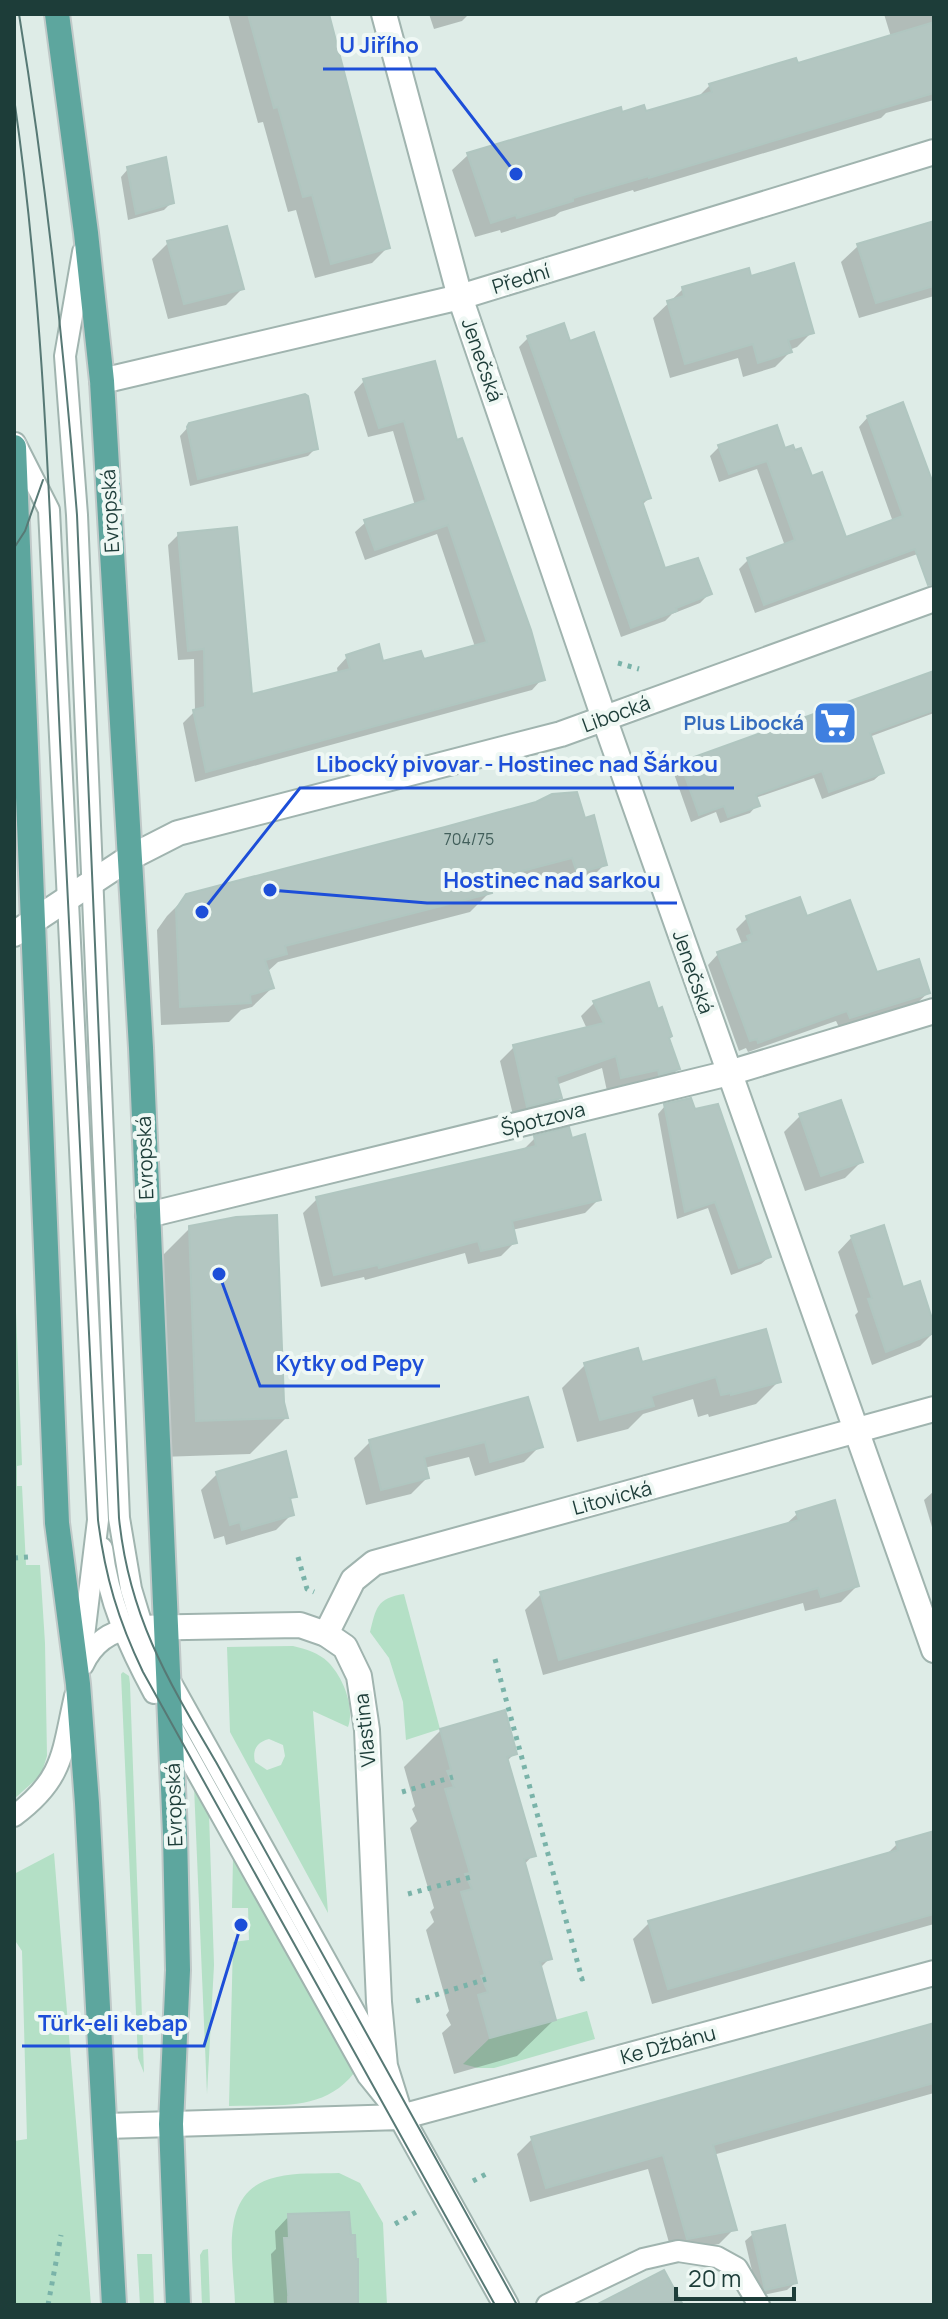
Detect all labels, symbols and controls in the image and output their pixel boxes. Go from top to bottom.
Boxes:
callout: U Jiřího [323,23,435,69]
text: U Jiřího [339,30,419,60]
street label: Přední [489,257,553,300]
street label: Jenečská [456,314,509,405]
street label: Evropská [94,469,125,554]
street label: Libocká [578,689,654,738]
supermarket icon: Plus Libocká [811,699,859,747]
place label: Plus Libocká [684,709,804,736]
callout: Libocký pivovar - Hostinec nad Šárkou [300,742,734,788]
text: Libocký pivovar - Hostinec nad Šárkou [316,749,718,779]
house number: 704/75 [444,828,494,850]
callout: Hostinec nad sarkou [427,857,677,903]
text: Hostinec nad sarkou [443,865,661,895]
street label: Jenečská [667,926,720,1017]
street label: Špotzova [498,1095,588,1142]
street label: Evropská [130,1116,159,1200]
callout: Kytky od Pepy [260,1340,440,1386]
text: Kytky od Pepy [276,1348,425,1378]
street label: Litovická [569,1474,654,1521]
street label: Vlastina [347,1692,382,1768]
street label: Evropská [159,1763,188,1847]
callout: Türk-eli kebap [22,2000,204,2046]
text: Türk-eli kebap [38,2008,188,2038]
street label: Ke Džbánu [617,2019,718,2070]
scale bar [676,2251,794,2301]
text: 20 m [688,2261,741,2294]

